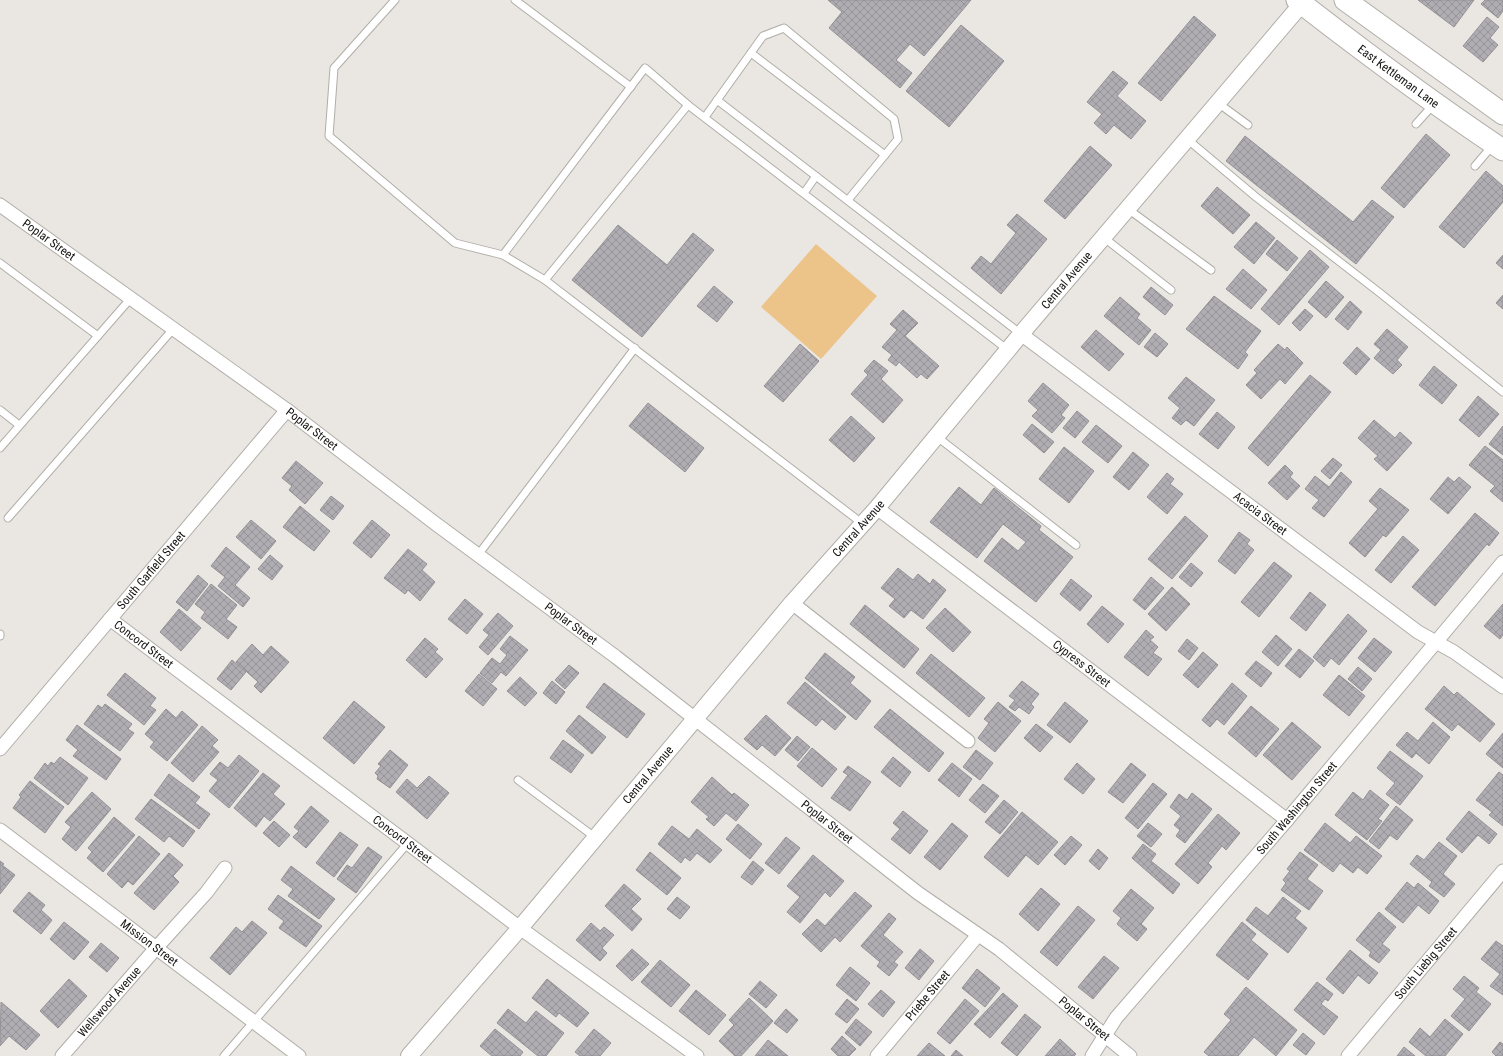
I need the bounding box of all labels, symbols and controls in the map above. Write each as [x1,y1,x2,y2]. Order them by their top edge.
street label: East Kettleman Lane [1355,42,1442,111]
street label: Poplar Street [20,216,78,264]
street label: Central Avenue [1038,248,1095,312]
street label: Poplar Street [283,405,341,454]
street label: Acacia Street [1231,489,1290,538]
street label: Central Avenue [830,497,888,560]
street label: South Garfield Street [114,528,188,612]
street label: Poplar Street [542,600,600,648]
street label: Concord Street [111,617,176,671]
street label: Cypress Street [1050,637,1113,690]
street label: Central Avenue [620,743,677,807]
street label: South Washington Street [1254,759,1340,857]
street label: Poplar Street [798,797,856,847]
street label: Concord Street [370,812,435,866]
street label: Mission Street [118,917,181,969]
street label: South Liebig Street [1391,924,1460,1002]
street label: Wellswood Avenue [75,963,144,1040]
street label: Priebe Street [903,967,953,1023]
street label: Poplar Street [1056,994,1113,1044]

